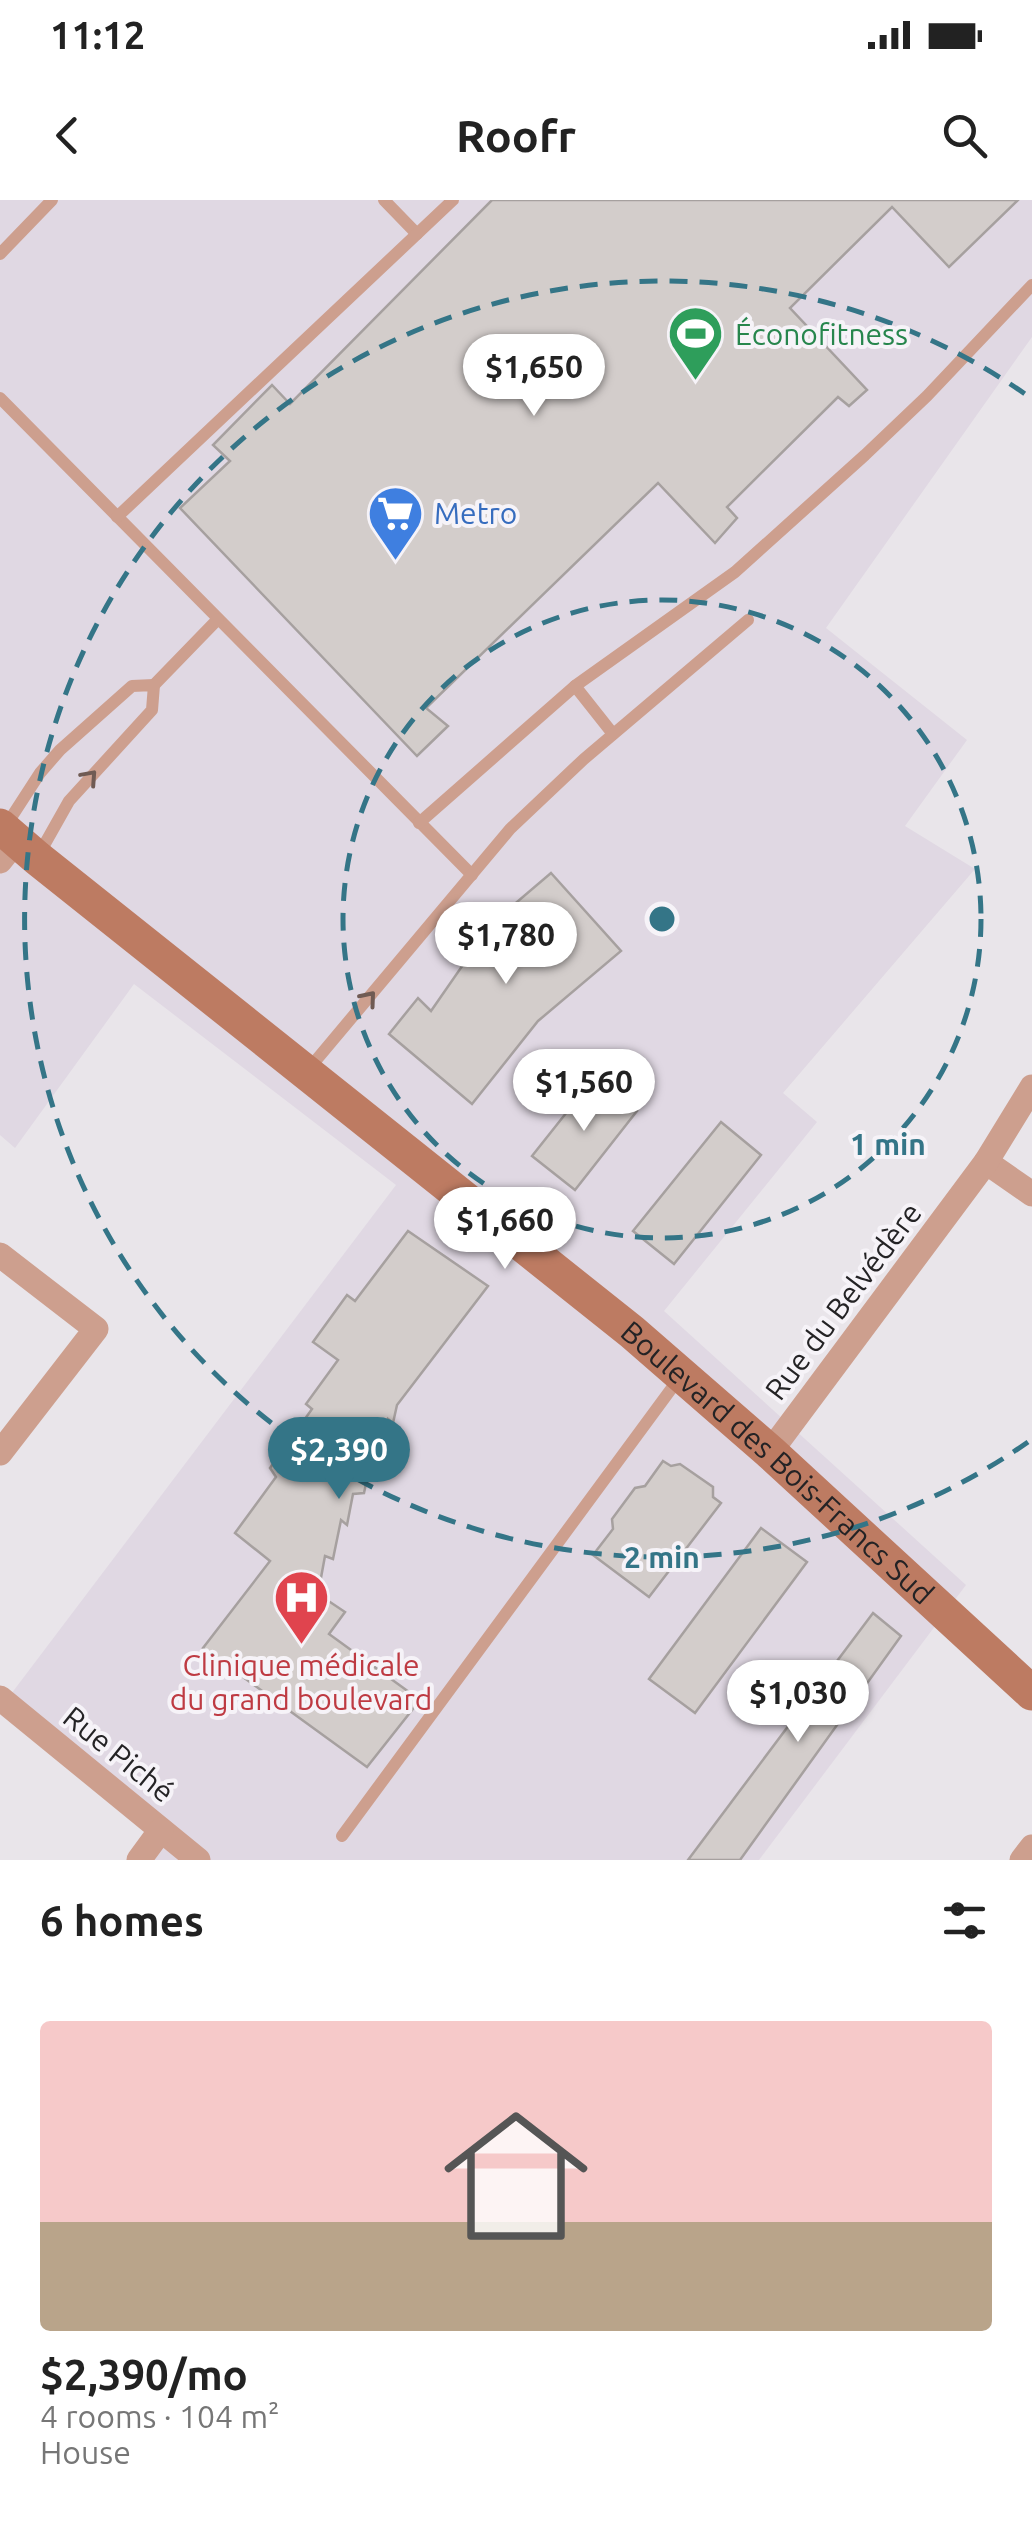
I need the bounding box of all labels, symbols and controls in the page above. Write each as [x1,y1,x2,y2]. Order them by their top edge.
text: 11:12 [50,14,145,56]
icon: back [40,108,95,163]
icon: search [937,108,992,163]
text: Roofr [456,110,576,161]
sports icon: Éconofitness [666,304,726,383]
place label: Éconofitness [735,316,908,351]
pin: $1,650 [453,334,615,419]
text: $1,650 [485,348,583,384]
supermarket icon: Metro [365,483,425,562]
place label: Metro [434,496,517,530]
one-way arrow [78,770,96,789]
centre of rings [644,901,680,937]
pin: $1,780 [425,902,587,987]
text: $1,780 [457,916,555,952]
one-way arrow [357,991,375,1009]
pin: $1,560 [503,1049,665,1134]
text: $1,560 [535,1063,633,1099]
text: 1 min [850,1127,926,1161]
pin: $1,660 [424,1187,586,1272]
street label: Rue du Belvédère [758,1196,928,1406]
text: $1,660 [456,1201,554,1237]
street label: Boulevard des Bois-Francs Sud [615,1314,941,1611]
pin: $2,390 [258,1417,420,1502]
text: $2,390 [290,1431,388,1467]
text: 2 min [624,1540,700,1574]
hospital icon: Clinique médicale du grand boulevard [271,1567,331,1646]
place label: Clinique médicale du grand boulevard [170,1648,432,1716]
pin: $1,030 [717,1660,879,1745]
text: $1,030 [749,1674,847,1710]
street label: Rue Piché [57,1699,181,1809]
icon: filters [937,1893,992,1948]
text: 6 homes [40,1897,204,1944]
icon: home [426,2086,606,2266]
text: $2,390/mo [40,2351,248,2398]
text: 4 rooms · 104 m² [40,2398,280,2434]
text: House [40,2434,131,2470]

